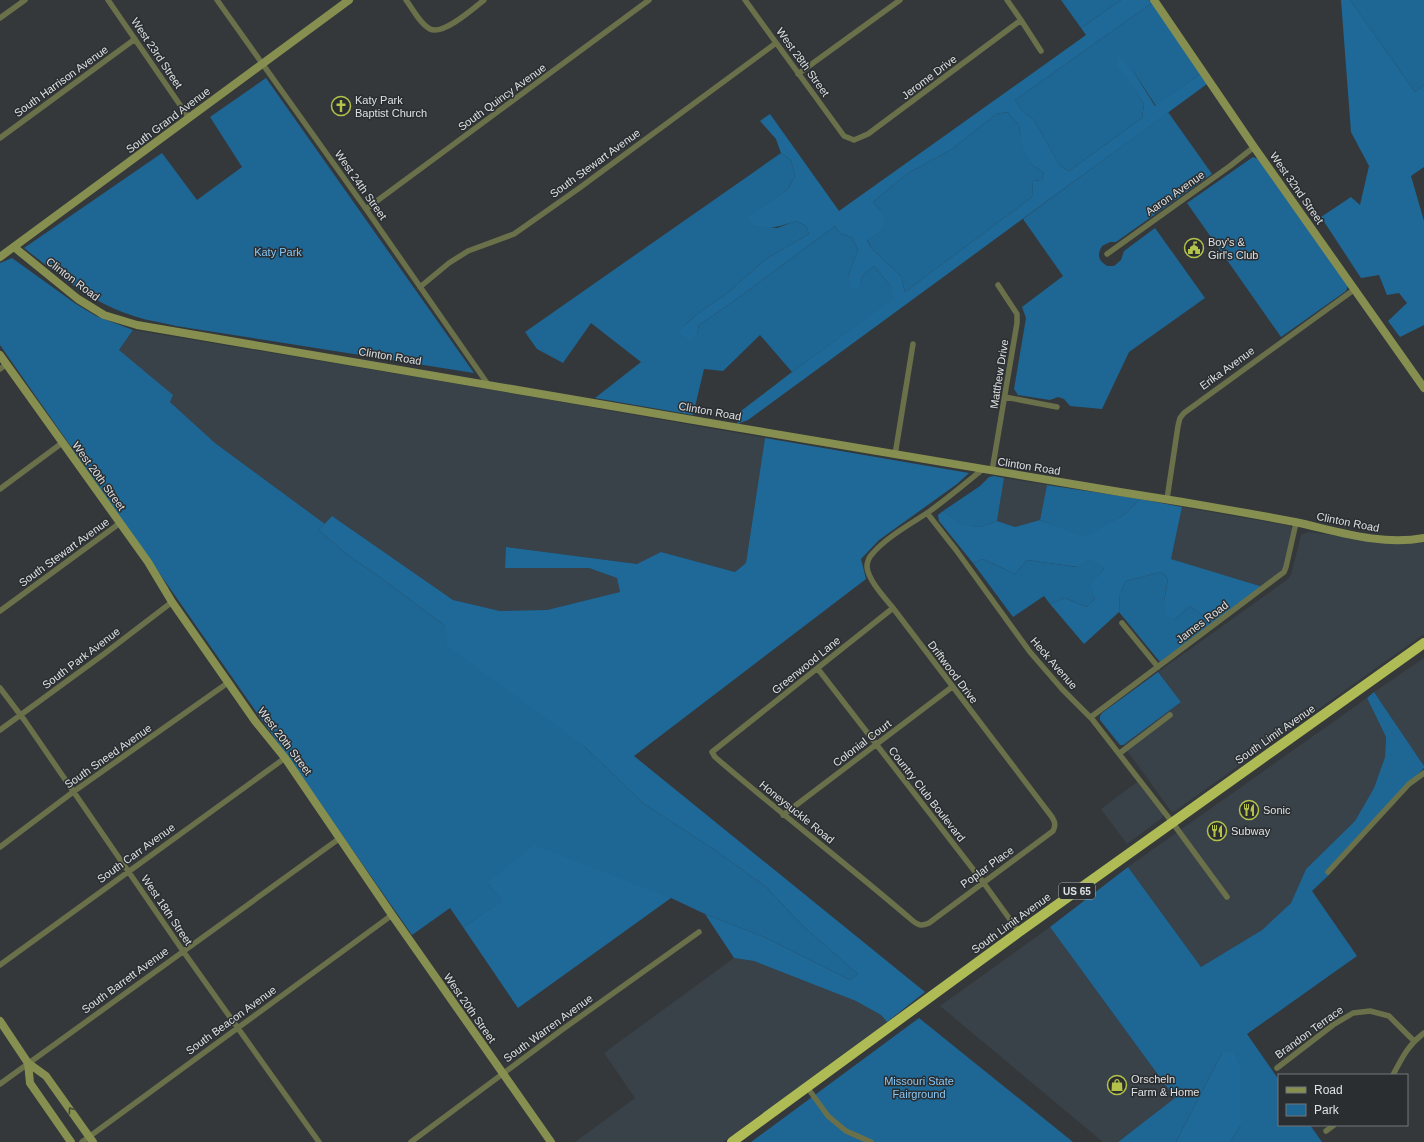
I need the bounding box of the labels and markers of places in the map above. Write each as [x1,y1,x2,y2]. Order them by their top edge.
place label: Katy Park Baptist Church [355,94,427,119]
church icon: Katy Park Baptist Church [330,95,352,117]
place label: Boy's & Girl's Club [1208,236,1258,261]
public building icon: Boy's & Girl's Club [1183,237,1205,259]
restaurant icon: Sonic [1238,799,1260,821]
place label: Sonic [1263,804,1291,816]
restaurant icon: Subway [1206,820,1228,842]
place label: Subway [1231,825,1271,837]
place label: Orscheln Farm & Home [1131,1073,1199,1098]
shop icon: Orscheln Farm & Home [1106,1074,1128,1096]

